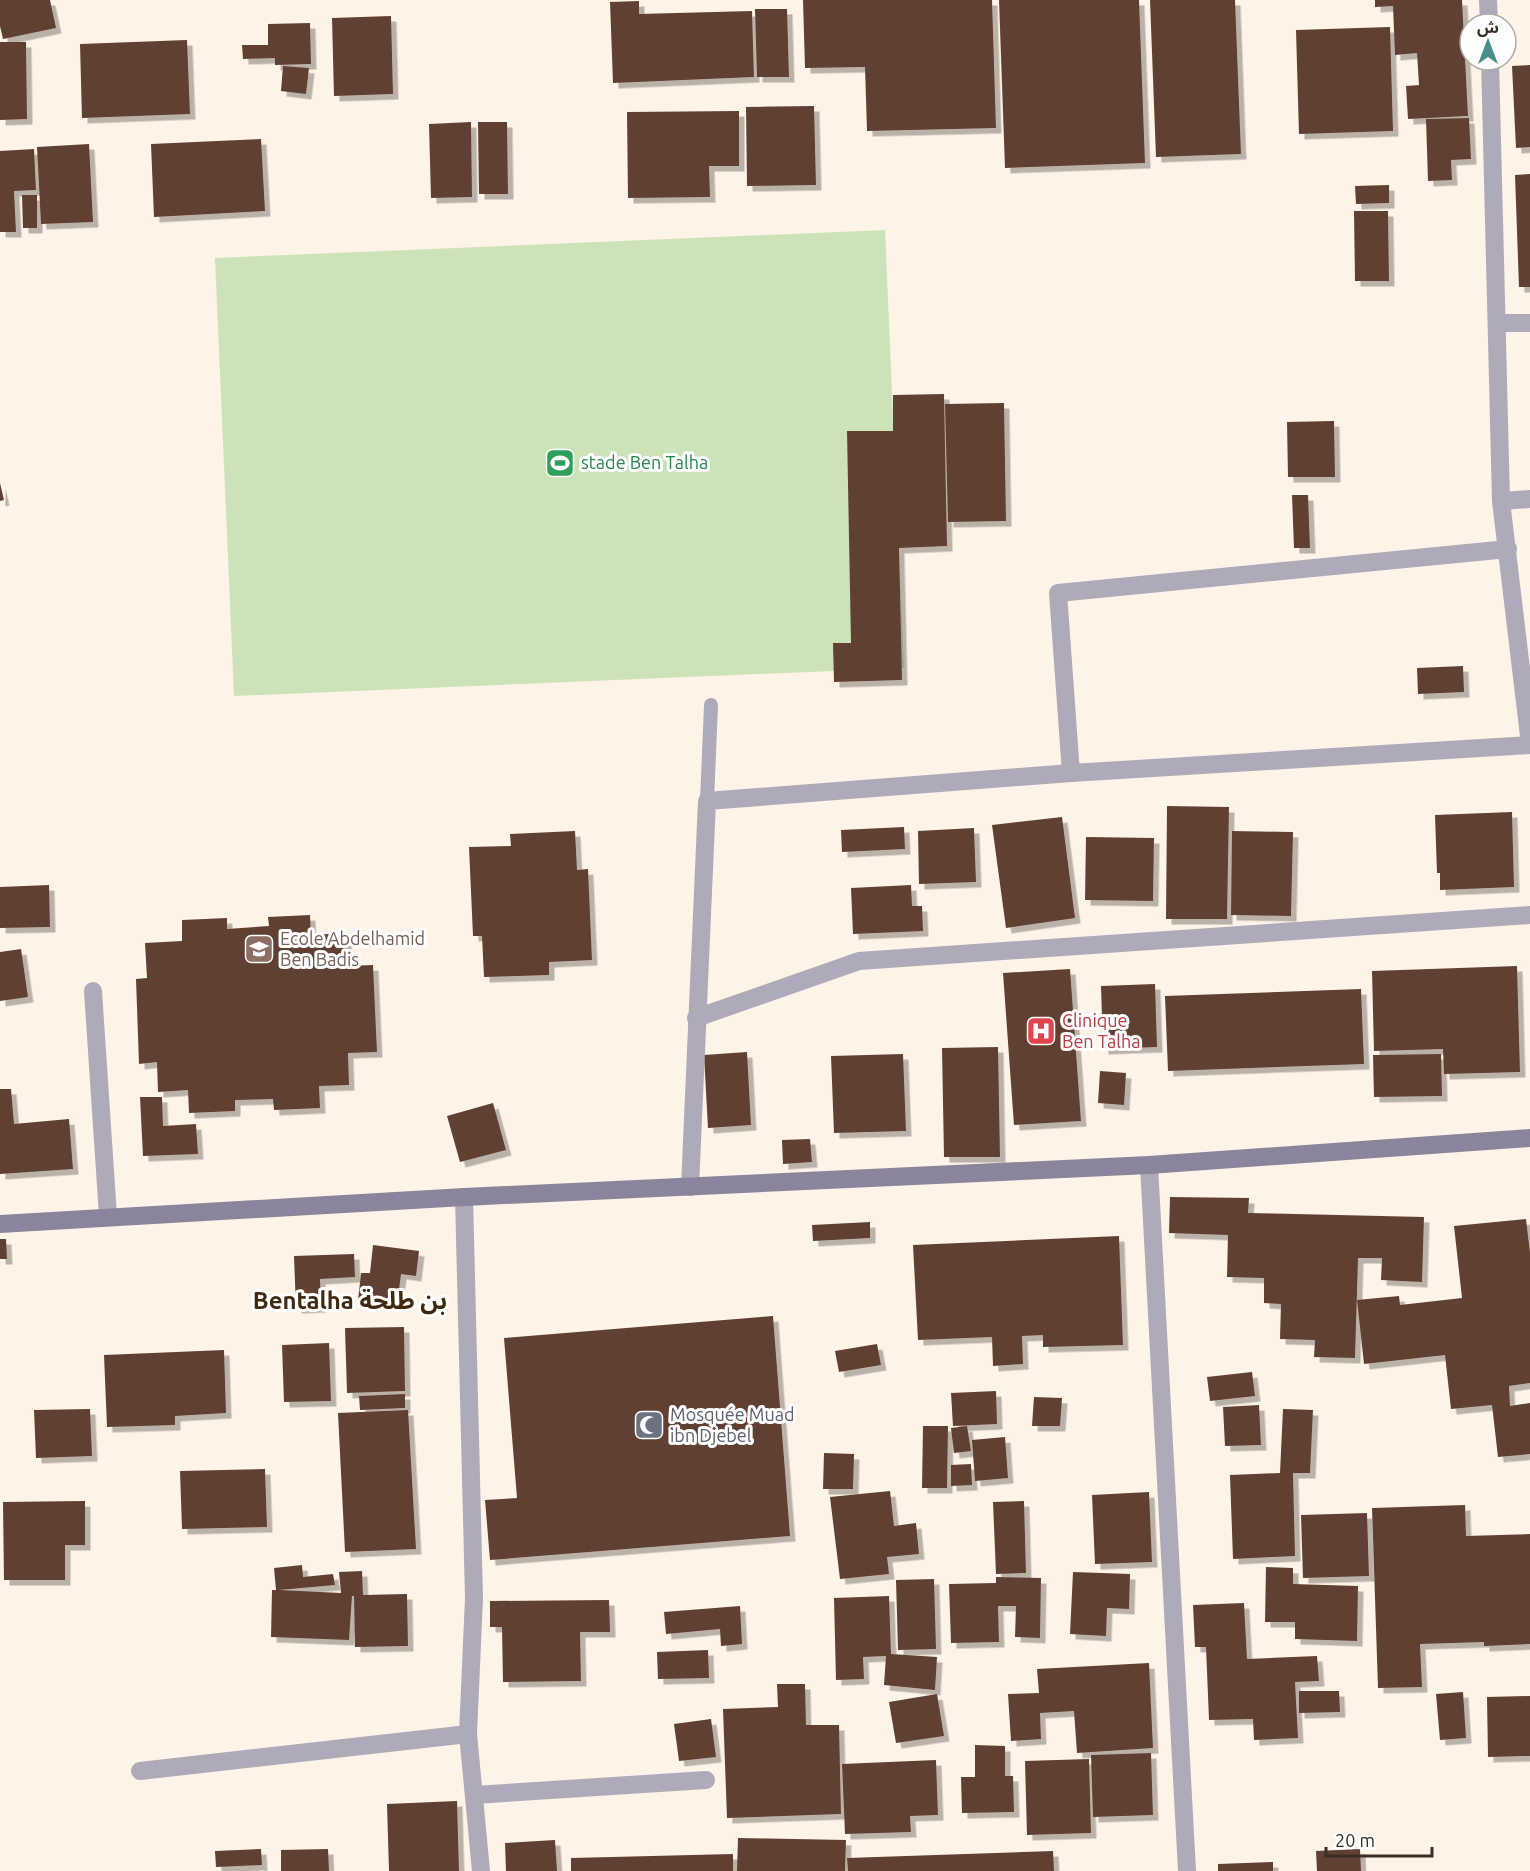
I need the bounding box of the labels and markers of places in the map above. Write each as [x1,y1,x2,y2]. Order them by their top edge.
sports icon: stade Ben Talha [544,447,576,479]
place label: stade Ben Talha [581,452,708,472]
place label: Ecole Abdelhamid Ben Badis [280,928,425,969]
school or university icon: Ecole Abdelhamid Ben Badis [243,933,275,965]
place label: Clinique Ben Talha [1062,1010,1141,1051]
hospital icon: Clinique Ben Talha [1025,1015,1057,1047]
place label: Mosquée Muad ibn Djebel [670,1404,795,1445]
mosque icon: Mosquée Muad ibn Djebel [633,1409,665,1441]

